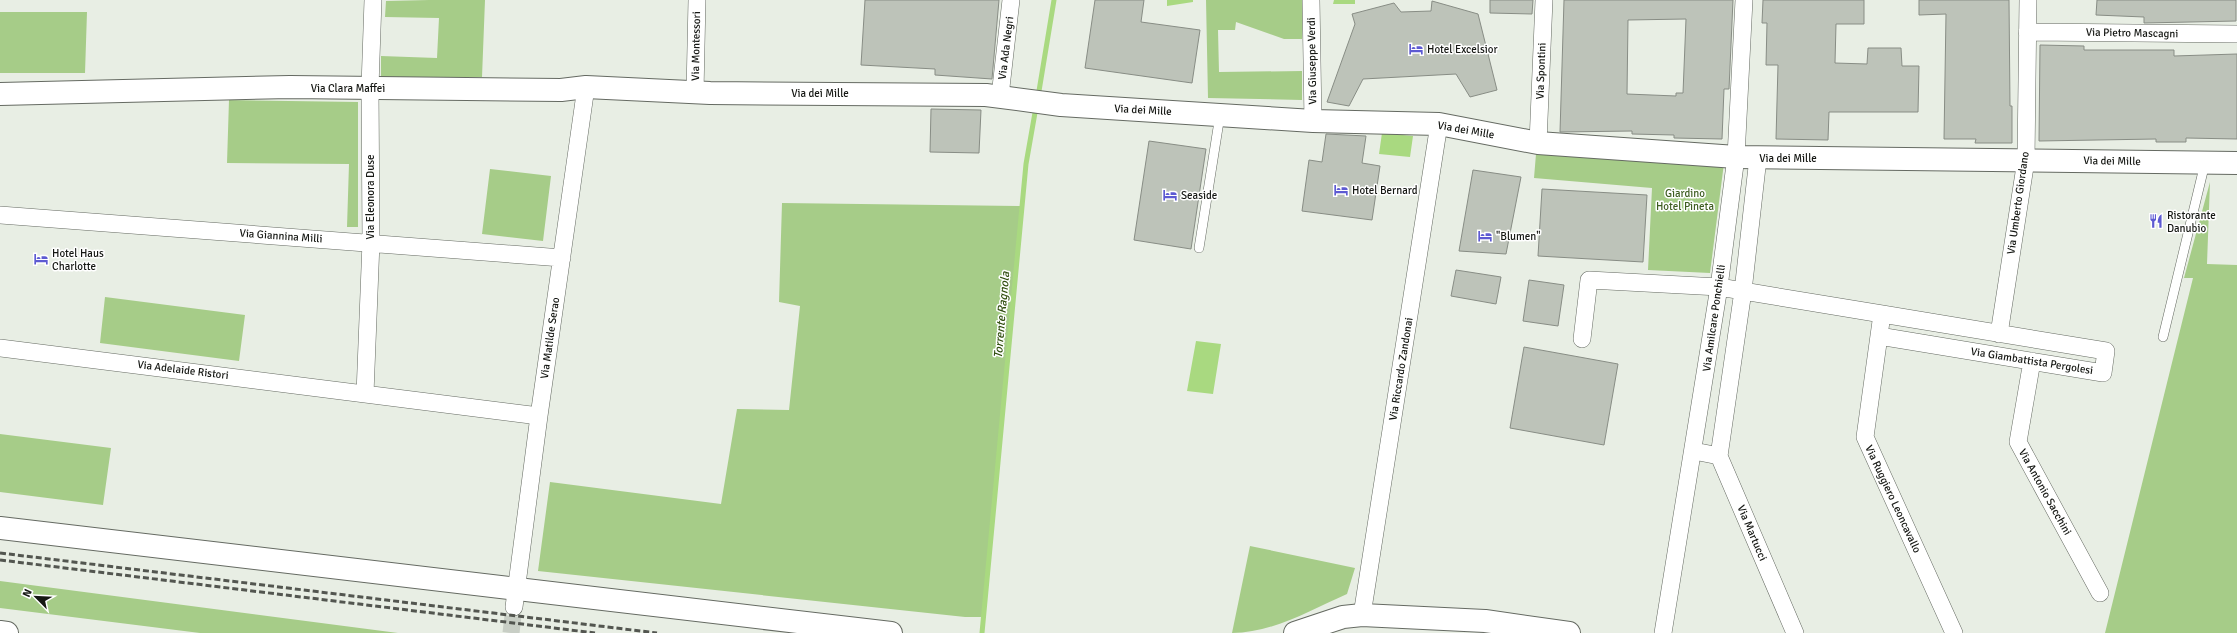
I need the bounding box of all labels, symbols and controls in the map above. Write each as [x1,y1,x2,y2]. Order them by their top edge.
street label: Via Montessori [689,11,703,81]
street label: Via Ada Negri [996,16,1016,80]
street label: Via Giuseppe Verdi [1305,17,1319,105]
street label: Via Pietro Mascagni [2086,26,2178,40]
hotel icon: Hotel Excelsior [1408,41,1424,57]
street label: Via Spontini [1534,42,1548,100]
place label: Hotel Excelsior [1427,43,1497,56]
street label: Via Clara Maffei [311,82,385,95]
street label: Via dei Mille [791,87,849,100]
street label: Via dei Mille [1114,102,1172,118]
street label: Via dei Mille [1436,119,1496,141]
street label: Via Umberto Giordano [2004,150,2032,255]
street label: Via dei Mille [1759,152,1817,165]
street label: Via Eleonora Duse [364,154,377,240]
street label: Via dei Mille [2083,154,2141,168]
hotel icon: Hotel Bernard [1333,182,1349,198]
place label: Hotel Bernard [1352,184,1418,197]
hotel icon: Seaside [1162,187,1178,203]
park label: Giardino Hotel Pineta [1656,187,1714,213]
place label: Seaside [1181,189,1217,202]
place label: Ristorante Danubio [2167,209,2216,235]
restaurant icon: Ristorante Danubio [2148,213,2164,229]
street label: Via Giannina Milli [239,227,323,245]
hotel icon: "Blumen" [1477,228,1493,244]
place label: "Blumen" [1496,230,1541,243]
place label: Hotel Haus Charlotte [52,247,104,273]
hotel icon: Hotel Haus Charlotte [33,251,49,267]
street label: Via Amilcare Ponchielli [1700,264,1728,372]
water label: Torrente Ragnola [991,270,1013,359]
street label: Via Matilde Serao [538,296,562,380]
street label: Via Riccardo Zandonai [1386,316,1416,422]
street label: Via Giambattista Pergolesi [1970,345,2094,377]
street label: Via Adelaide Ristori [137,358,229,382]
street label: Via Ruggiero Leoncavallo [1862,443,1924,555]
street label: Via Antonio Sacchini [2016,447,2074,537]
street label: Via Martucci [1734,503,1770,563]
north arrow [16,577,56,617]
text: N [20,587,35,599]

